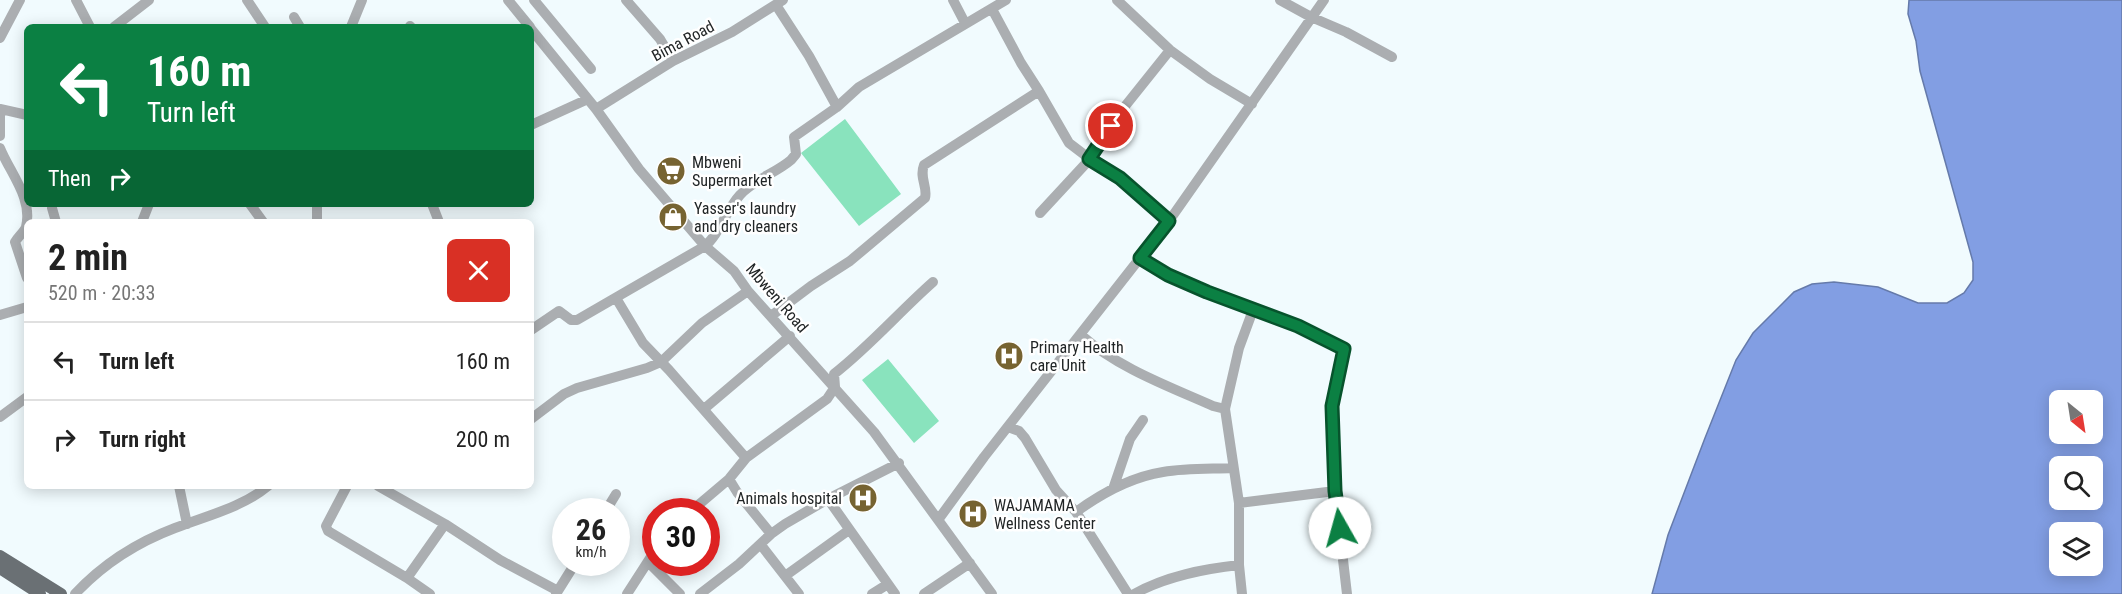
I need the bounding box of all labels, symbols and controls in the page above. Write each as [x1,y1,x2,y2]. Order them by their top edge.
street label: Bima Road [649,17,717,65]
text: 160 m [147,47,252,96]
icon: left [48,48,126,126]
text: Turn left [147,97,236,129]
pin [1085,100,1136,151]
icon: arrive [1094,109,1127,142]
place label: Mbweni Supermarket [692,153,772,190]
supermarket icon: Mbweni Supermarket [655,155,687,187]
icon: right [103,162,136,195]
text: Then [48,166,91,191]
place label: Yasser's laundry and dry cleaners [694,199,798,236]
shop icon: Yasser's laundry and dry cleaners [657,201,689,233]
text: 2 min [48,237,128,279]
button: close [447,239,510,302]
street label: Mbweni Road [742,260,812,336]
text: 520 m · 20:33 [48,281,155,305]
place label: Primary Health care Unit [1030,338,1124,375]
hospital icon: Primary Health care Unit [993,340,1025,372]
icon: left [48,345,81,378]
text: Turn left [99,349,174,374]
text: 160 m [456,349,510,374]
north arrow [2049,390,2103,444]
map controls [2049,390,2103,576]
icon: right [48,423,81,456]
text: Turn right [99,427,186,452]
text: 200 m [456,427,510,452]
button: search [2049,456,2103,510]
hospital icon: Animals hospital [847,482,879,514]
place label: Animals hospital [736,489,842,508]
place label: WAJAMAMA Wellness Center [994,496,1096,533]
position arrow [1308,496,1372,560]
speed limit sign: 30 [642,498,720,576]
hospital icon: WAJAMAMA Wellness Center [957,498,989,530]
text: 26 [576,512,606,547]
button: layers [2049,522,2103,576]
text: km/h [576,543,606,561]

